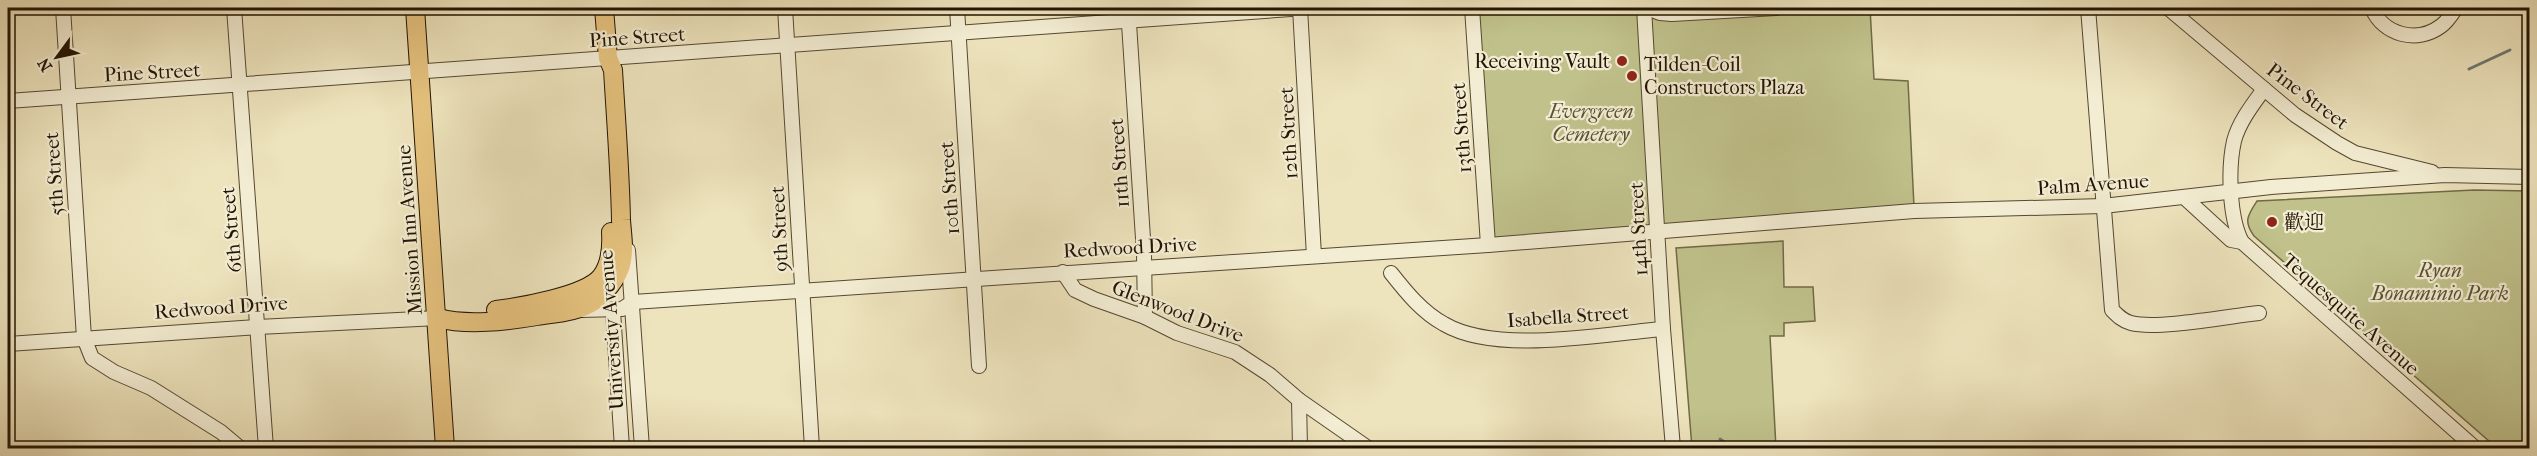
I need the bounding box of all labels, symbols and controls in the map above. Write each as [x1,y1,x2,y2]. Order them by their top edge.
street label: Pine Street [588,23,686,52]
north arrow [27,27,87,87]
place label: Receiving Vault [1474,50,1610,73]
place label: Tilden-Coil Constructors Plaza [1644,53,1805,99]
text: N [33,54,56,75]
marker: Receiving Vault [1615,54,1629,68]
street label: Pine Street [103,58,201,87]
street label: Pine Street [2262,58,2353,135]
marker: Tilden-Coil Constructors Plaza [1625,69,1639,83]
street label: 13th Street [1447,82,1476,174]
street label: 12th Street [1275,86,1302,180]
park label: Evergreen Cemetery [1548,100,1633,146]
street label: 11th Street [1105,117,1134,209]
street label: 5th Street [40,131,69,217]
street label: 10th Street [935,141,964,235]
street label: Mission Inn Avenue [392,144,427,316]
street label: Palm Avenue [2036,169,2150,200]
street label: 14th Street [1625,181,1652,277]
street label: 9th Street [766,185,793,272]
street label: 6th Street [216,186,247,274]
place label: 歡迎 [2284,211,2324,234]
marker: 歡迎 [2265,215,2279,229]
street label: Redwood Drive [1063,233,1197,262]
street label: University Avenue [594,249,629,411]
street label: Tequesquite Avenue [2277,249,2424,380]
park label: Ryan Bonaminio Park [2370,259,2509,305]
street label: Glenwood Drive [1109,276,1247,347]
street label: Redwood Drive [154,291,289,324]
street label: Isabella Street [1506,301,1630,332]

